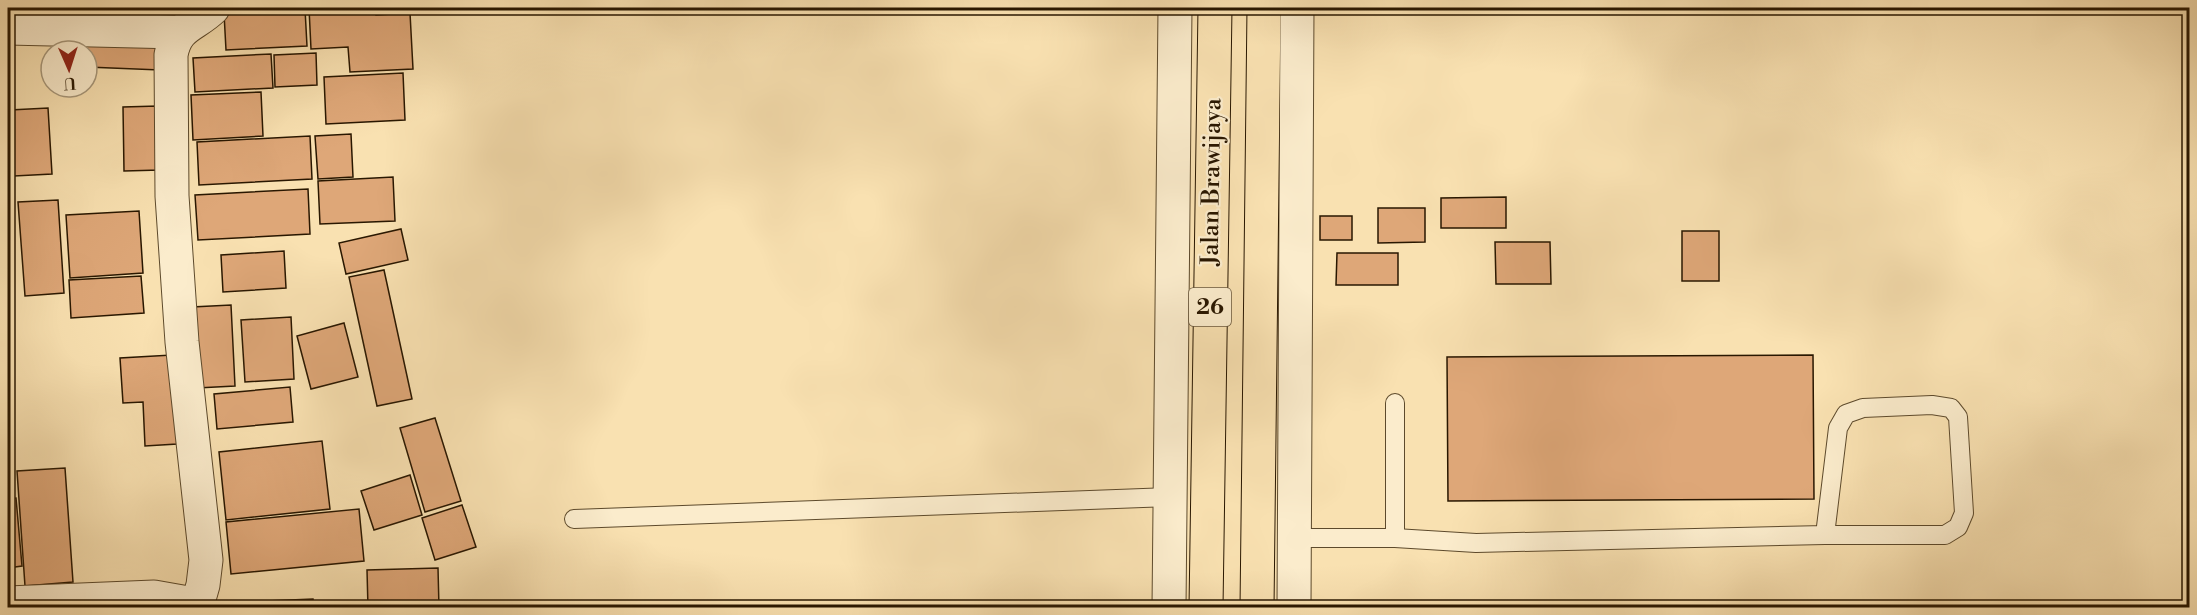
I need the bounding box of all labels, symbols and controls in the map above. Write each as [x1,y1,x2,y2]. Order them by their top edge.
north arrow [39,39,99,99]
text: U [62,73,76,93]
street label: Jalan Brawijaya [1196,97,1228,267]
road number: 26 [1189,288,1231,326]

